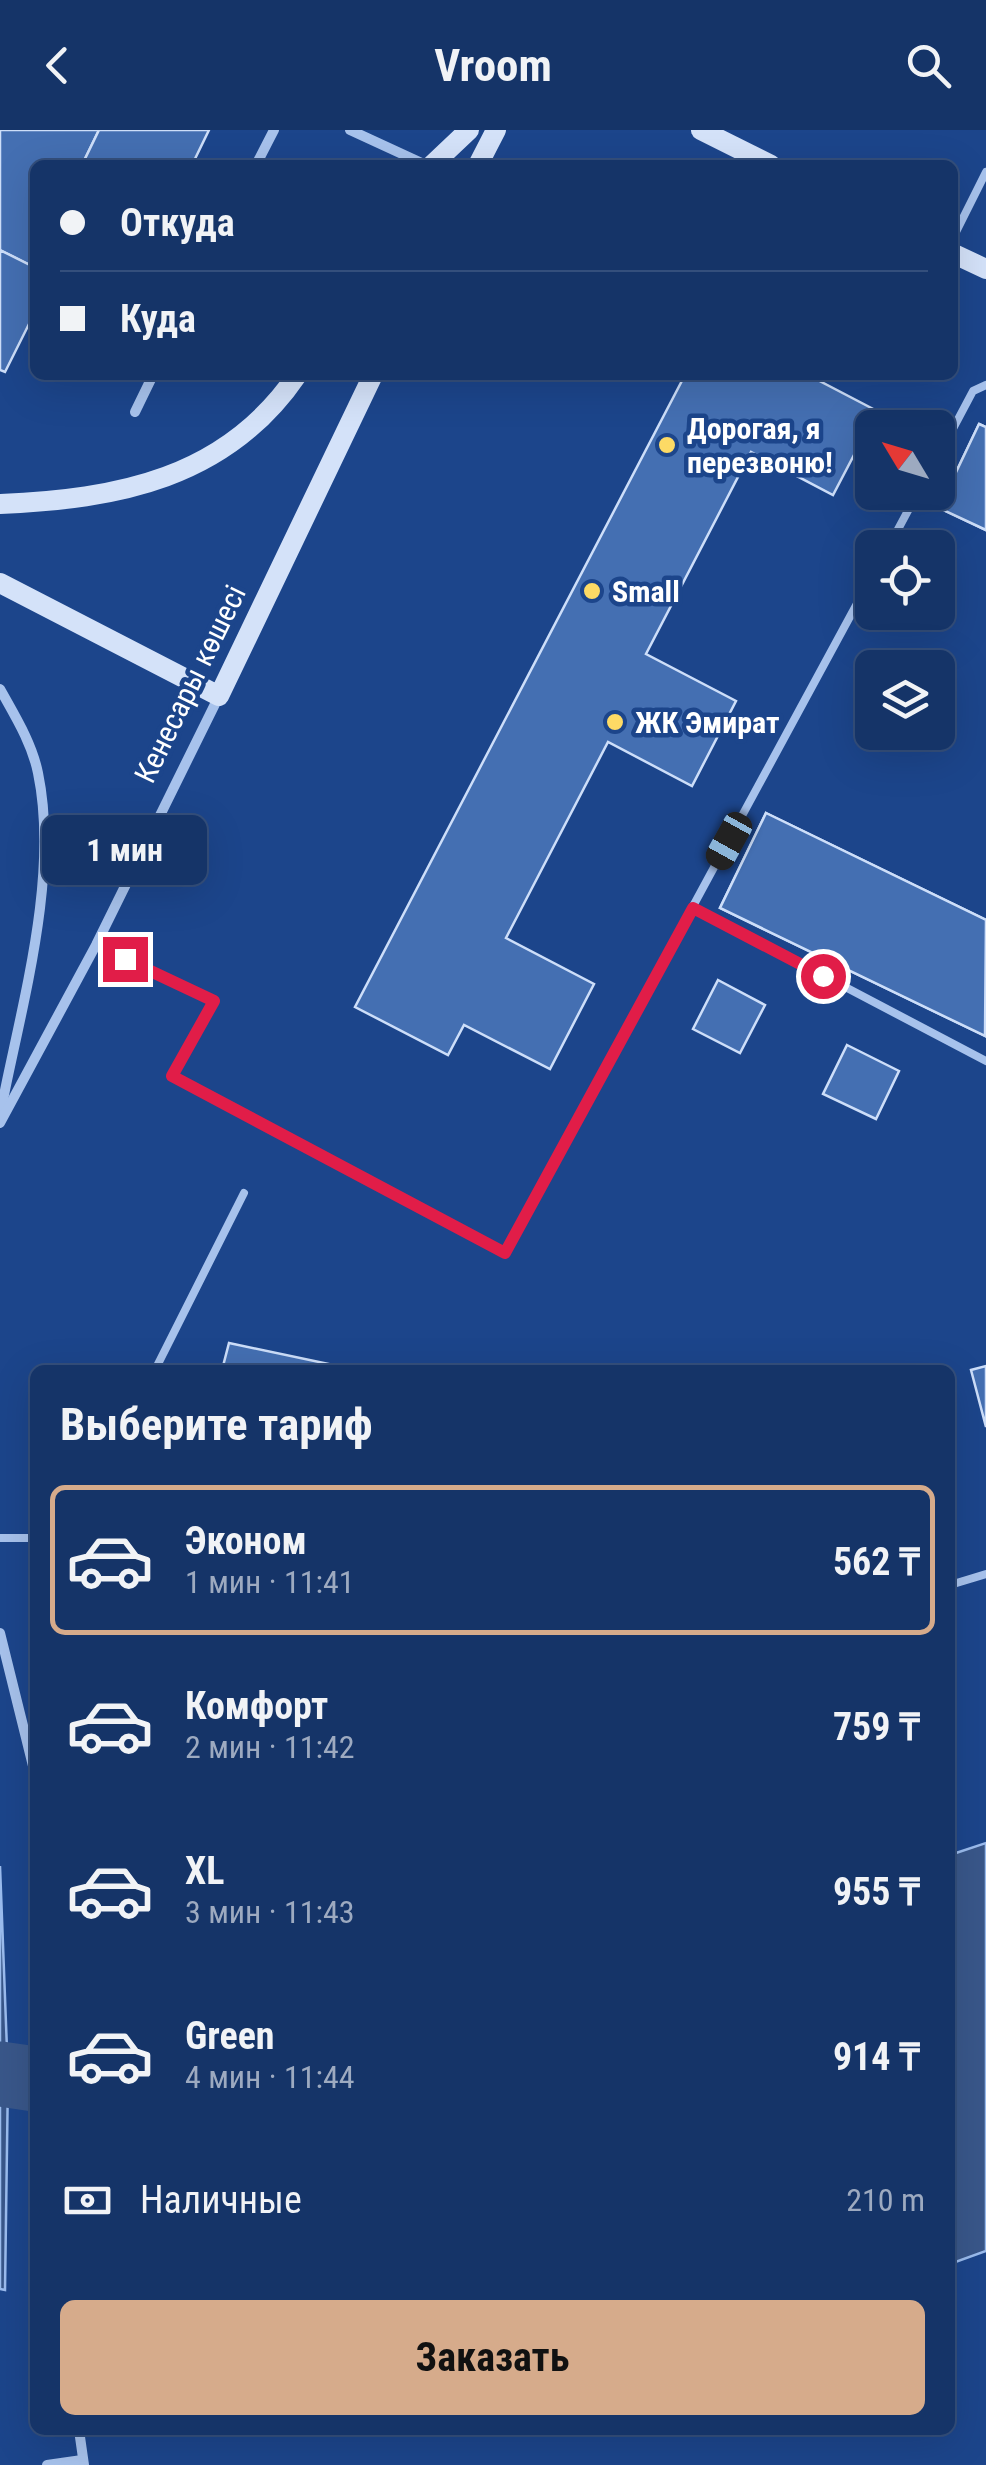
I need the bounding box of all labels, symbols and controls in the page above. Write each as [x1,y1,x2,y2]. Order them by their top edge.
icon: back [30,38,85,93]
icon: search [901,38,956,93]
text: Vroom [434,39,552,92]
text: Откуда [120,201,235,245]
text: Куда [120,297,196,341]
north arrow [855,410,955,510]
map controls [855,410,955,750]
place label: Дорогая, я перезвоню! [687,411,833,480]
marker: Дорогая, я перезвоню! [656,434,678,456]
button: locate [855,530,955,630]
place label: Small [612,574,680,609]
street label: Кенесары көшесі [127,580,253,788]
marker: Small [581,580,603,602]
button: layers [855,650,955,750]
place label: ЖК Эмират [635,705,780,740]
marker: ЖК Эмират [604,711,626,733]
car [701,807,757,875]
callout: 1 мин [42,814,208,884]
text: 1 мин [86,831,163,869]
route end [103,937,148,982]
route start [801,954,846,999]
text: Выберите тариф [60,1398,373,1451]
icon: car [65,1515,155,1605]
text: Эконом [185,1519,307,1563]
text: 562 ₸ [833,1540,920,1584]
text: 1 мин · 11:41 [185,1563,355,1601]
icon: car [65,1680,155,1770]
text: Комфорт [185,1684,328,1728]
text: 759 ₸ [833,1705,920,1749]
text: 2 мин · 11:42 [185,1728,355,1766]
icon: car [65,1845,155,1935]
text: XL [185,1849,224,1893]
text: 955 ₸ [833,1870,920,1914]
text: 3 мин · 11:43 [185,1893,355,1931]
icon: car [65,2010,155,2100]
text: Green [185,2014,275,2058]
text: 914 ₸ [833,2035,920,2079]
text: 4 мин · 11:44 [185,2058,355,2096]
icon: cash [60,2173,115,2228]
text: Наличные [140,2178,302,2222]
text: 210 m [846,2181,925,2219]
button: Заказать [60,2300,925,2415]

